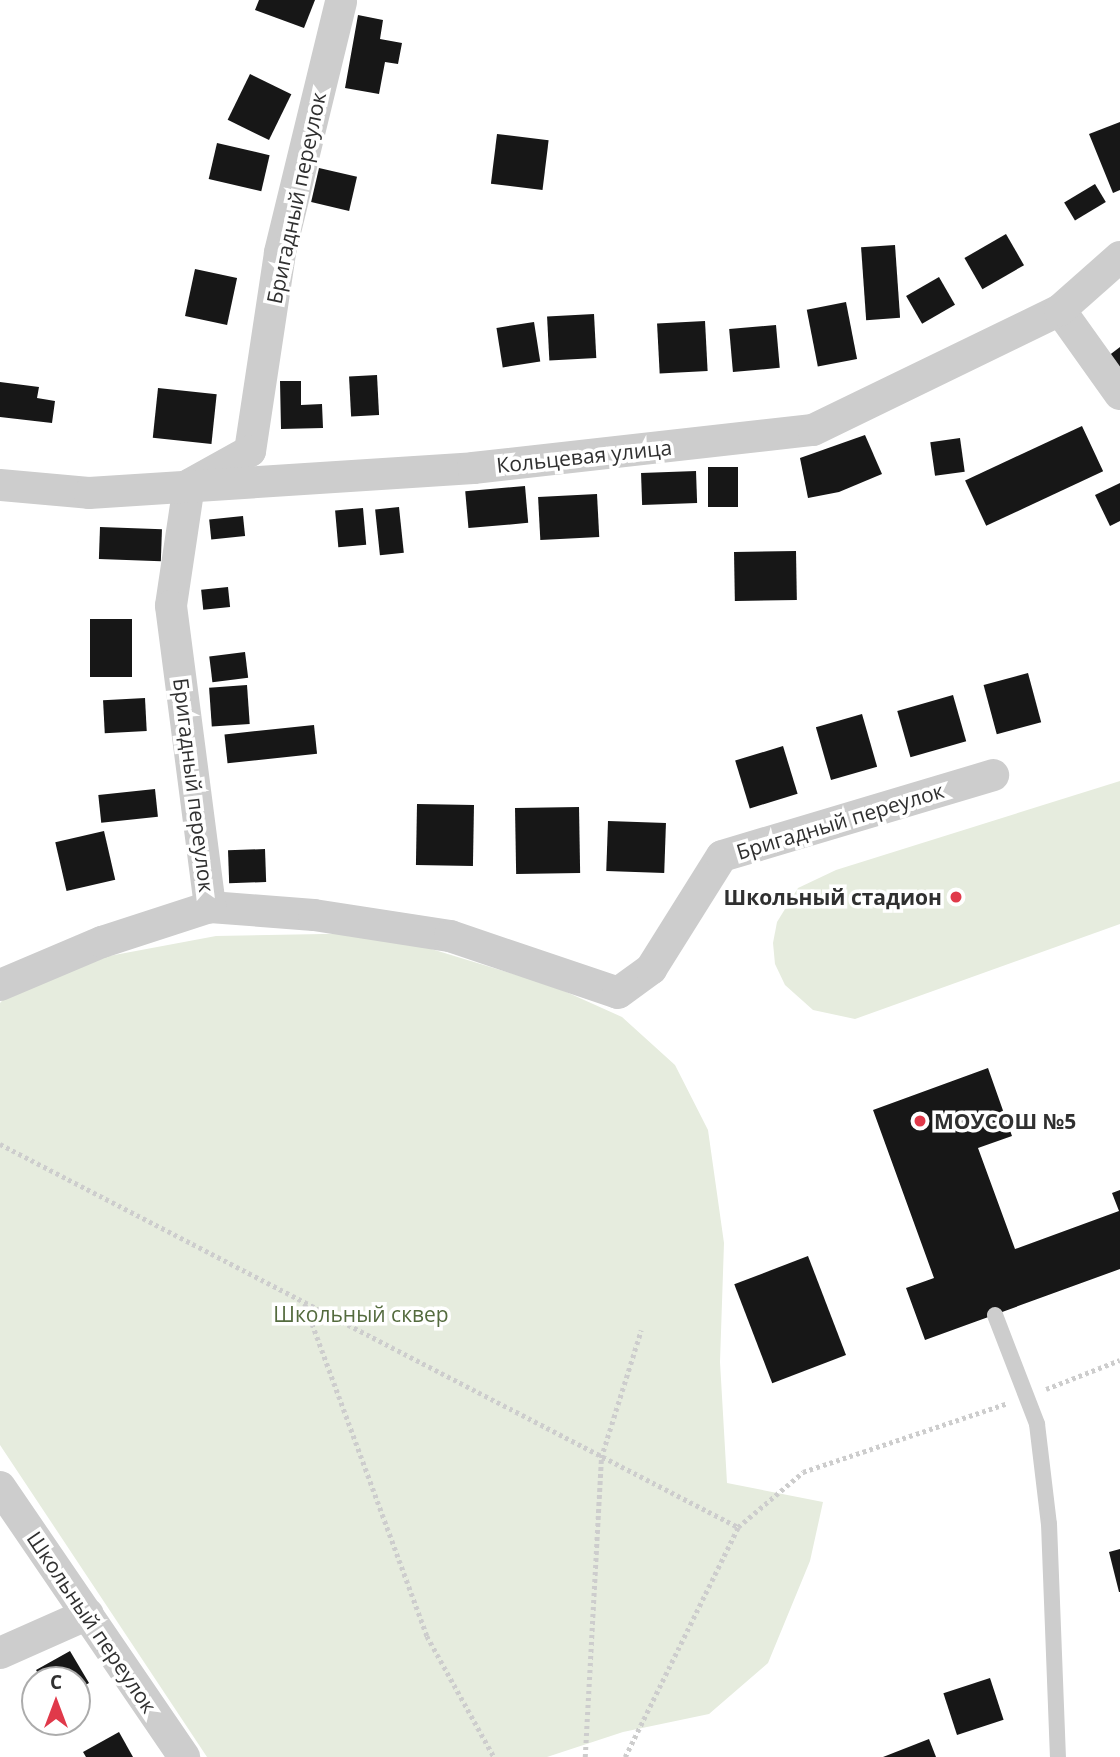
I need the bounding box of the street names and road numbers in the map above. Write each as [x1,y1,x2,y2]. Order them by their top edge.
street label: Бригадный переулок [261,90,331,306]
street label: Кольцевая улица [495,434,673,478]
street label: Бригадный переулок [168,676,220,894]
street label: Бригадный переулок [733,777,947,865]
street label: Школьный переулок [22,1527,162,1717]

